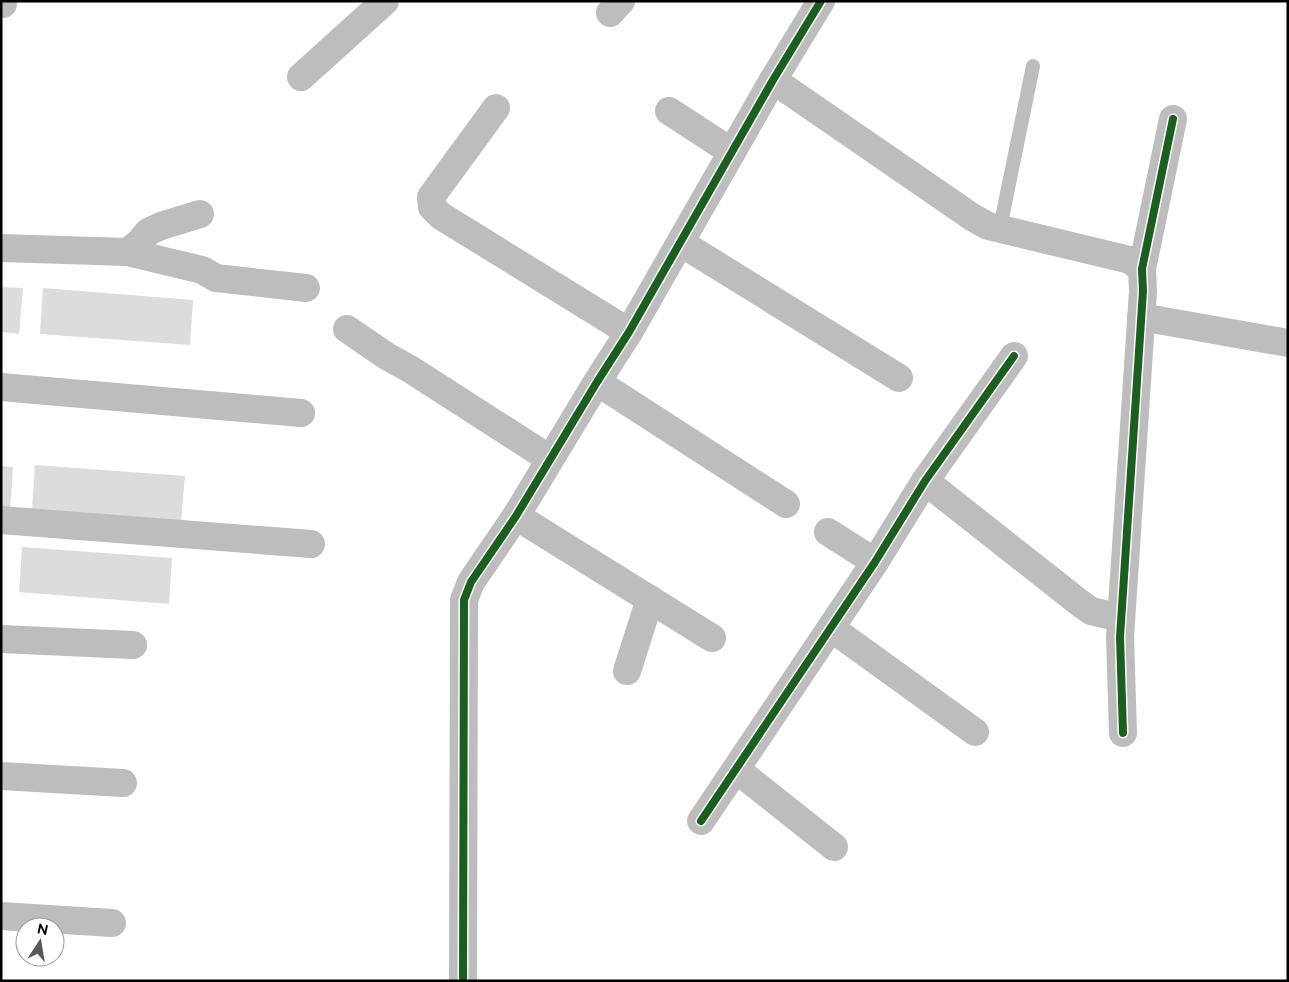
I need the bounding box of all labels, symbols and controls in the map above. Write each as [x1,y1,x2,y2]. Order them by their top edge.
north arrow [15,917,65,967]
text: N [36,920,50,938]

